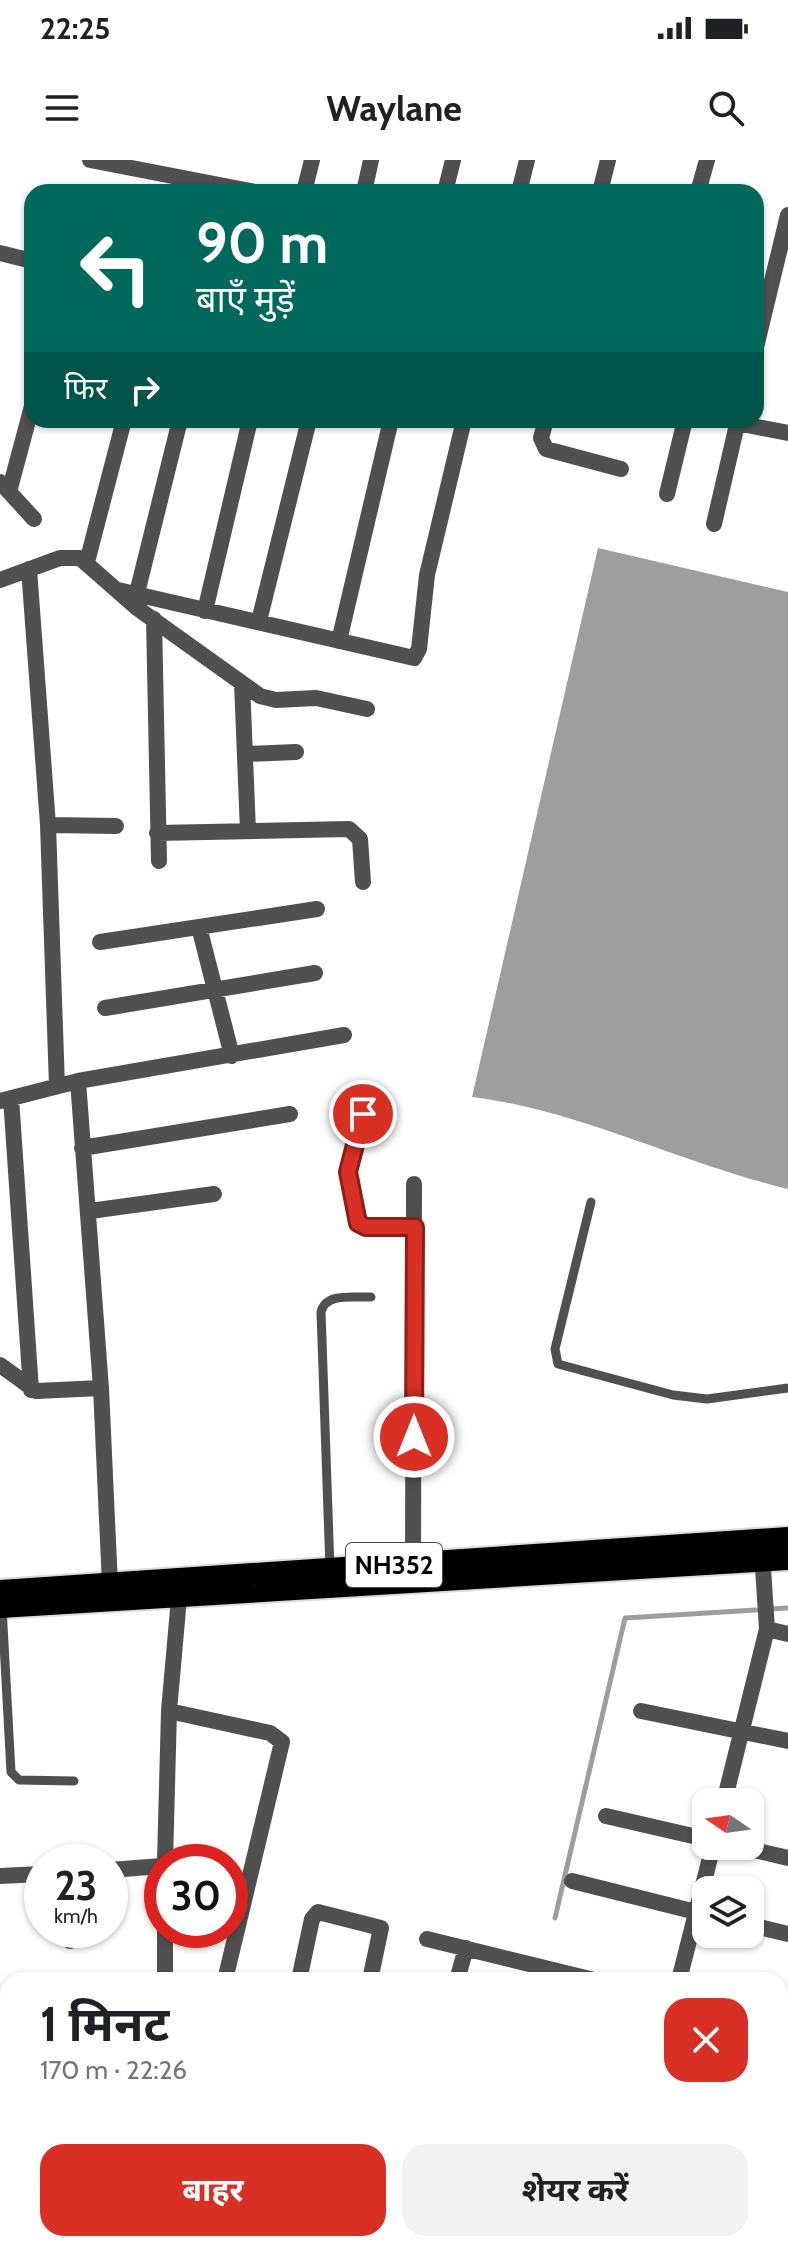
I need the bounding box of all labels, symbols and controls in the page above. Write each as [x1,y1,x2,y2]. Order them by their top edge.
text: 22:25 [40,10,110,47]
icon: menu [40,86,84,130]
text: Waylane [326,86,462,130]
icon: search [704,86,748,130]
text: 90 m [196,209,328,277]
icon: left [64,216,168,320]
text: बाएँ मुड़ें [196,277,295,321]
icon: right [123,368,167,412]
text: फिर [64,370,107,407]
pin [329,1080,397,1148]
icon: arrive [341,1092,385,1136]
position arrow [372,1395,456,1479]
road number: NH352 [346,1543,442,1587]
north arrow [692,1788,764,1860]
map controls [692,1788,764,1948]
speed limit sign: 30 [144,1844,248,1948]
text: 23 [55,1861,97,1910]
button: layers [692,1876,764,1948]
text: km/h [54,1904,98,1928]
text: 1 मिनट [40,1995,169,2053]
button: close [664,1998,748,2082]
text: 170 m · 22:26 [40,2054,187,2086]
button: बाहर [40,2144,386,2236]
button: शेयर करें [402,2144,748,2236]

